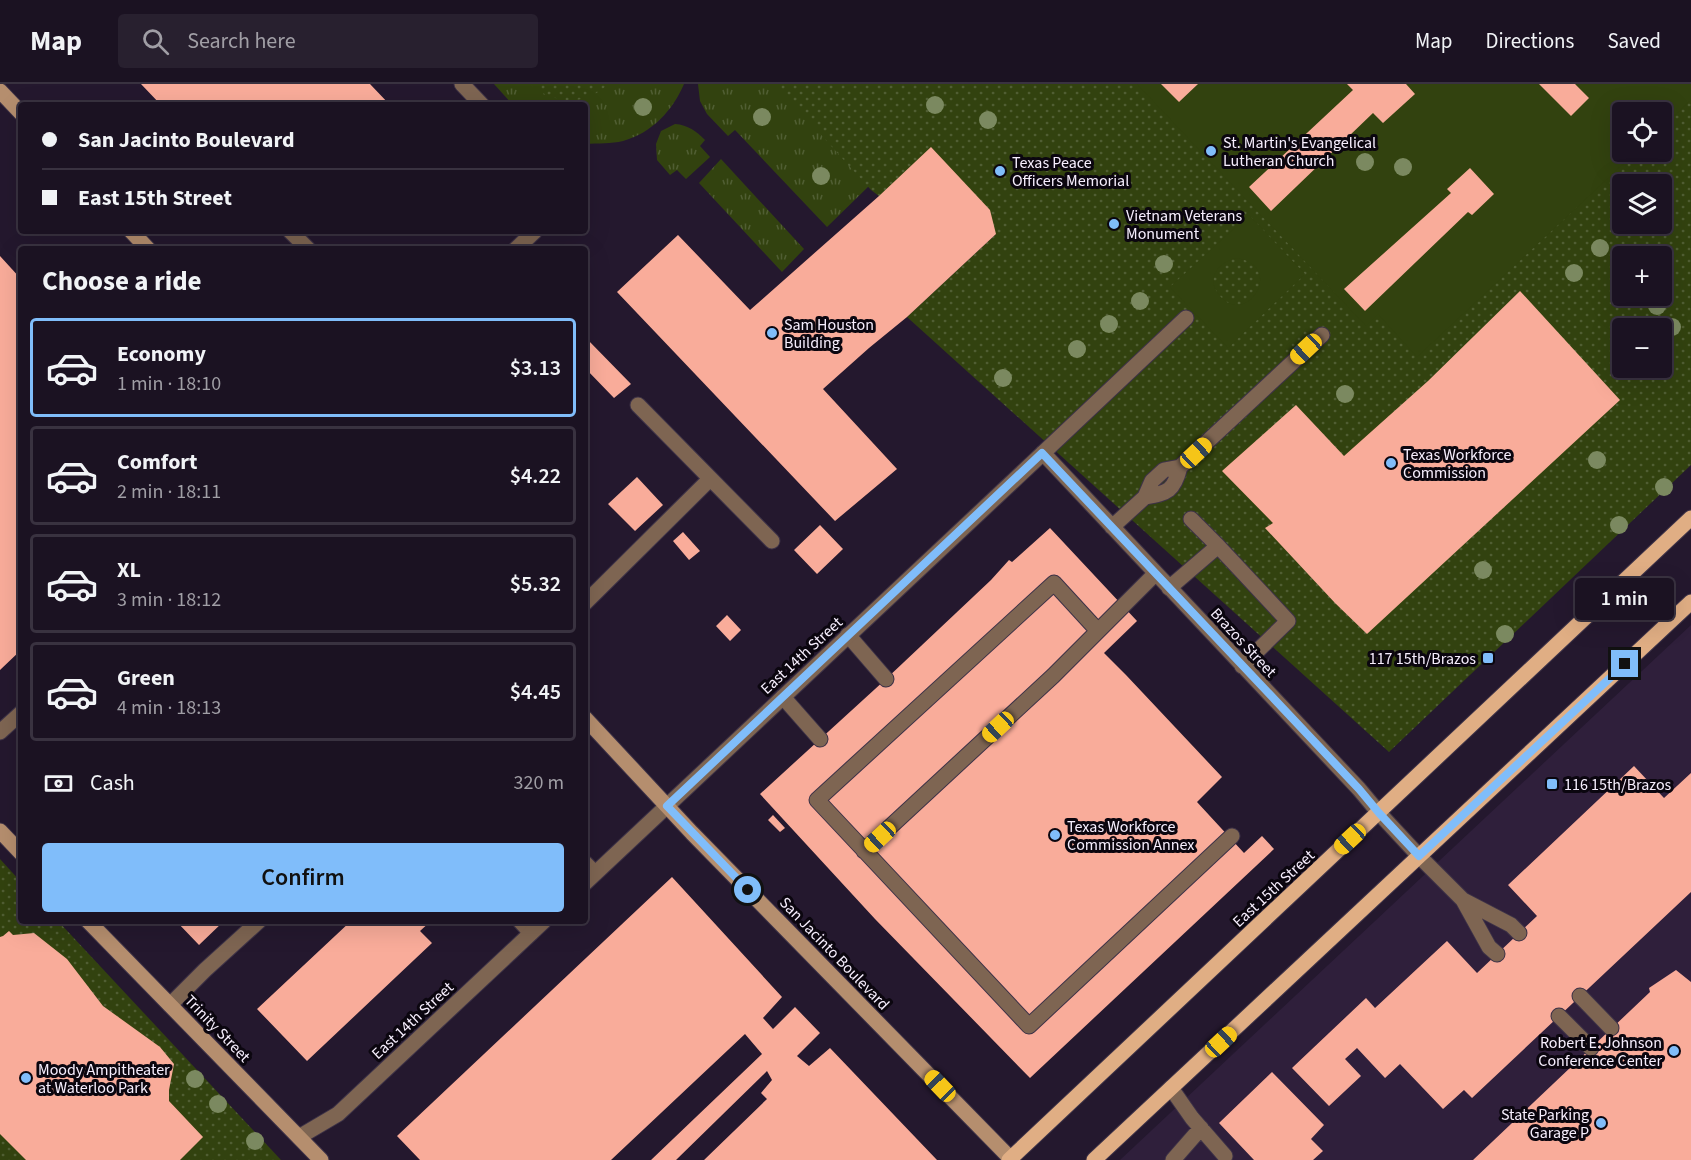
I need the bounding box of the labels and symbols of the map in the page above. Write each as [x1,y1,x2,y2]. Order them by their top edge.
place label: St. Martin's Evangelical Lutheran Church [1223,132,1376,172]
marker: St. Martin's Evangelical Lutheran Church [1204,144,1218,158]
place label: Texas Peace Officers Memorial [1012,152,1129,192]
marker: Texas Peace Officers Memorial [993,164,1007,178]
place label: Vietnam Veterans Monument [1126,205,1243,245]
marker: Vietnam Veterans Monument [1107,217,1121,231]
place label: Sam Houston Building [784,314,874,354]
marker: Sam Houston Building [765,326,779,340]
car [1287,330,1325,368]
car [1177,434,1215,472]
place label: Texas Workforce Commission [1403,444,1512,484]
marker: Texas Workforce Commission [1384,456,1398,470]
callout: 1 min [1576,577,1674,619]
street label: Brazos Street [1205,603,1282,683]
street label: East 14th Street [756,612,848,700]
place label: 117 15th/Brazos [1369,648,1476,670]
route end [1611,650,1638,677]
marker: 117 15th/Brazos [1481,651,1495,665]
car [979,708,1017,746]
place label: 116 15th/Brazos [1564,774,1672,796]
marker: 116 15th/Brazos [1545,777,1559,791]
place label: Texas Workforce Commission Annex [1067,816,1194,856]
car [861,818,899,856]
car [1331,820,1369,858]
marker: Texas Workforce Commission Annex [1048,828,1062,842]
street label: East 15th Street [1228,845,1320,933]
route start [734,876,761,903]
street label: San Jacinto Boulevard [774,892,894,1015]
street label: East 14th Street [367,977,459,1065]
street label: Trinity Street [179,990,256,1068]
car [1202,1023,1240,1061]
place label: Robert E. Johnson Conference Center [1538,1032,1662,1072]
marker: Robert E. Johnson Conference Center [1667,1044,1681,1058]
place label: Moody Ampitheater at Waterloo Park [38,1059,170,1099]
car [921,1067,959,1105]
marker: Moody Ampitheater at Waterloo Park [19,1071,33,1085]
place label: State Parking Garage P [1501,1104,1589,1144]
marker: State Parking Garage P [1594,1116,1608,1130]

